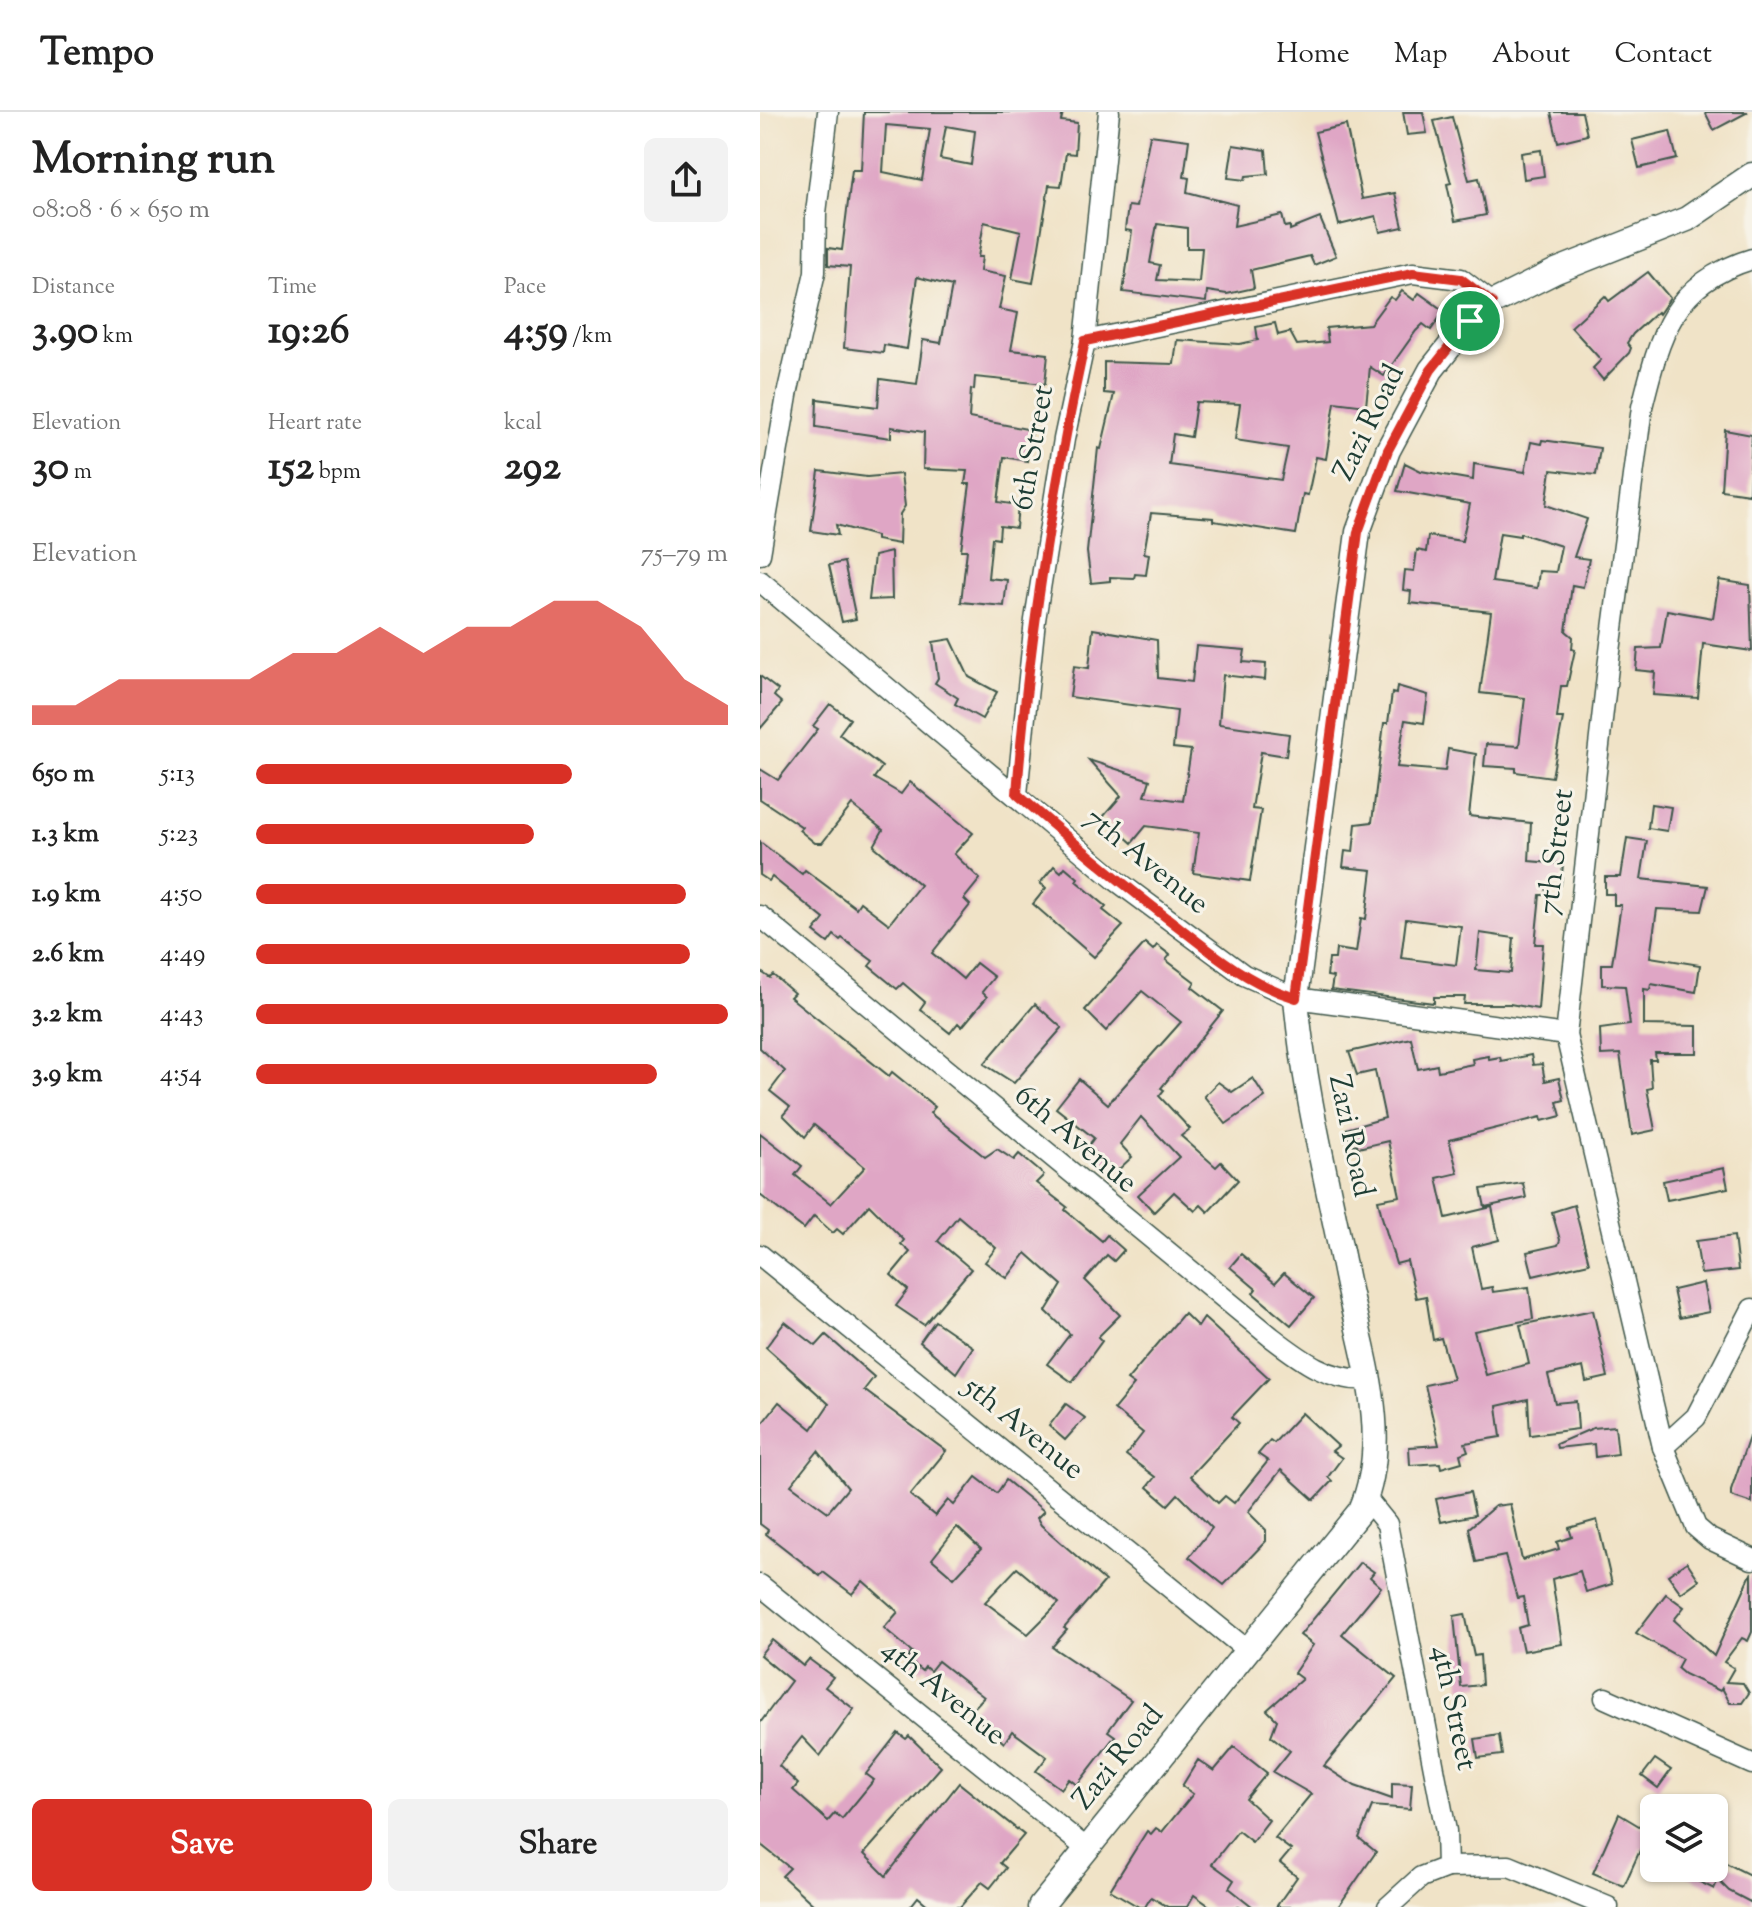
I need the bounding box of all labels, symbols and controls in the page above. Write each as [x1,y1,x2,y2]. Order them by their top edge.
text: Tempo [40,28,154,82]
text: Home [1276,35,1350,75]
text: Map [1394,35,1448,75]
text: About [1492,35,1570,75]
text: Contact [1614,35,1712,75]
text: Morning run [32,130,275,193]
button: share [644,138,728,222]
text: 08:08 · 6 × 650 m [32,192,210,229]
text: Distance [32,272,115,304]
text: Time [268,272,317,304]
text: Pace [504,272,546,304]
pin [1436,287,1504,355]
icon: arrive [1448,299,1492,343]
text: 3.90 [32,304,98,361]
text: 19:26 [268,304,350,361]
text: 4:59 [504,304,568,361]
text: km [98,321,133,353]
text: /km [568,321,612,353]
street label: Zazi Road [1323,358,1417,488]
street label: 6th Street [1002,382,1066,514]
text: Elevation [32,408,121,440]
text: Heart rate [268,408,362,440]
text: kcal [504,408,542,440]
text: 30 [32,440,69,497]
text: 152 [268,440,314,497]
text: 292 [504,440,561,497]
text: m [69,457,92,489]
text: bpm [314,457,361,489]
text: Elevation [32,536,137,573]
text: 75–79 m [641,536,728,573]
text: 650 m [32,756,95,793]
text: 5:13 [160,756,195,793]
street label: 7th Street [1528,786,1586,918]
street label: 7th Avenue [1074,798,1218,926]
text: 1.3 km [32,816,99,853]
text: 5:23 [160,816,198,853]
text: 1.9 km [32,876,101,913]
text: 4:50 [160,876,203,913]
text: 2.6 km [32,936,104,973]
text: 4:49 [160,936,205,973]
text: 3.2 km [32,996,102,1033]
text: 4:43 [160,996,203,1033]
text: 3.9 km [32,1056,102,1093]
text: 4:54 [160,1056,202,1093]
street label: Zazi Road [1316,1071,1384,1201]
street label: 6th Avenue [1004,1076,1146,1204]
street label: 5th Avenue [952,1365,1093,1491]
street label: 4th Avenue [871,1629,1015,1757]
street label: 4th Street [1419,1642,1487,1774]
street label: Zazi Road [1063,1696,1175,1820]
map controls [1640,1794,1728,1882]
button: layers [1640,1794,1728,1882]
button: Save [32,1799,372,1891]
button: Share [388,1799,728,1891]

